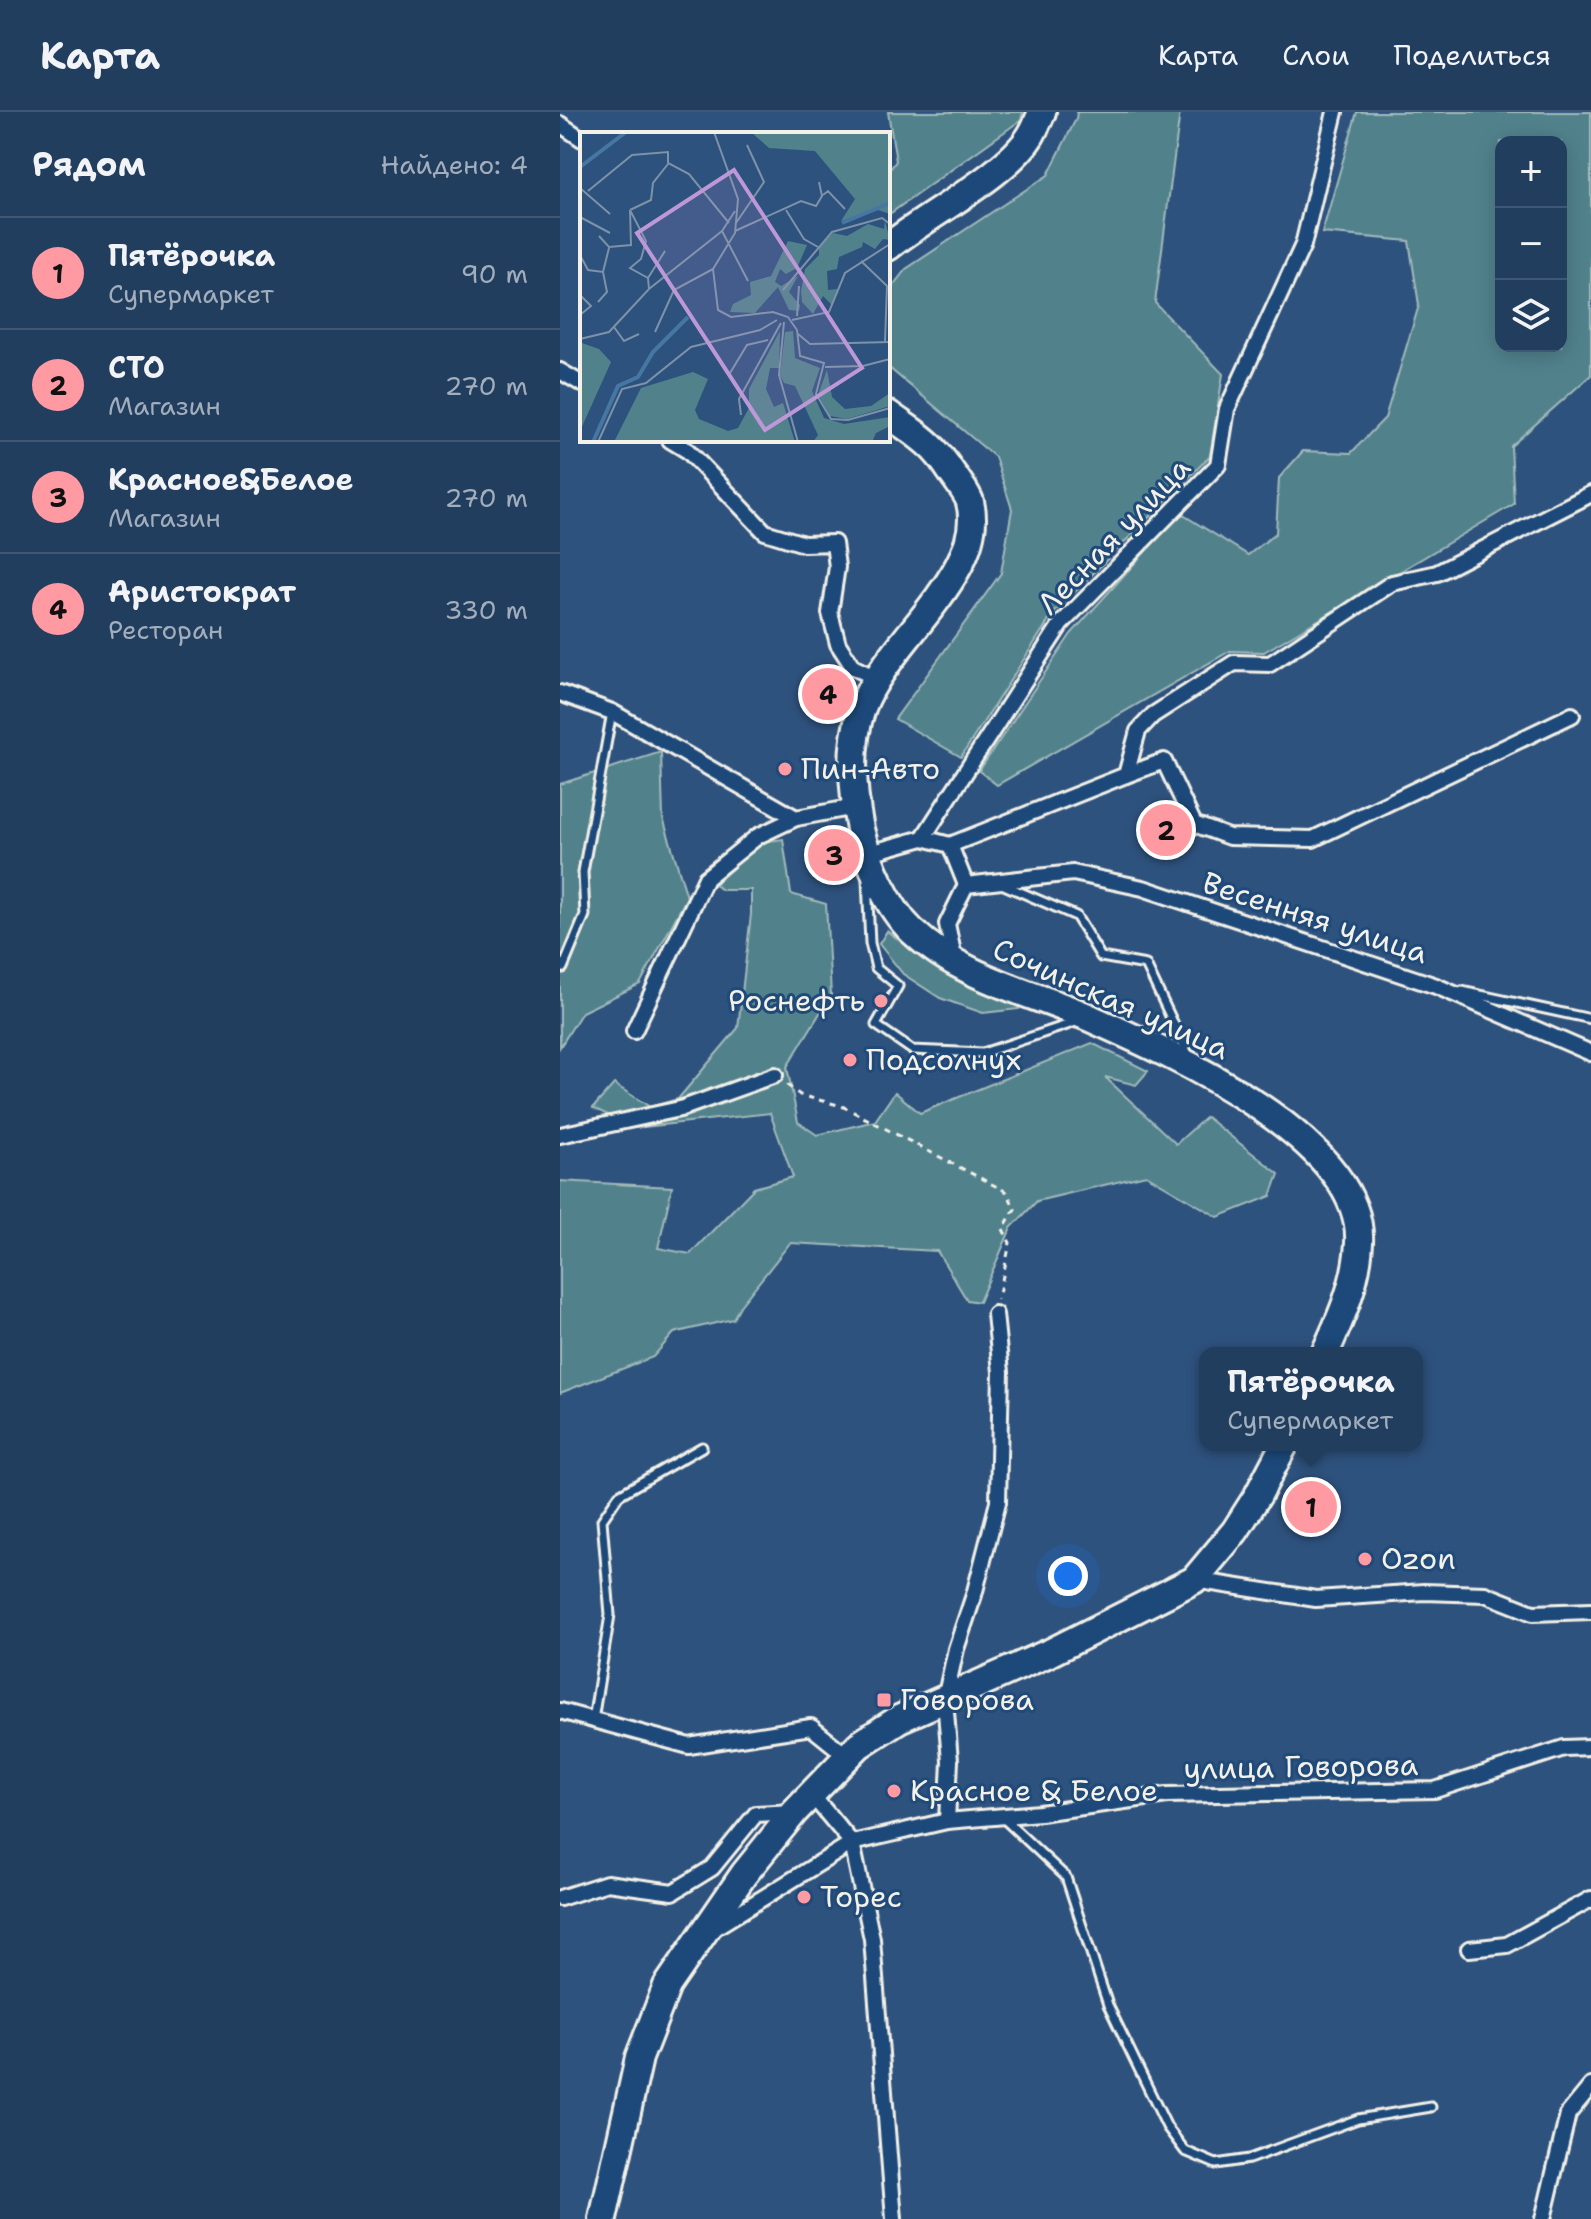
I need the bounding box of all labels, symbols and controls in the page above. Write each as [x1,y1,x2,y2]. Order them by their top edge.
text: Карта [40,30,160,81]
text: Карта [1158,36,1238,74]
text: Слои [1282,36,1349,74]
text: Поделиться [1393,36,1551,74]
inset map [580,132,890,442]
map controls [1495,136,1567,352]
button: + [1495,136,1567,208]
text: Рядом [32,141,146,187]
text: Найдено: 4 [381,147,528,182]
button: − [1495,208,1567,280]
text: Пятёрочка [108,235,275,276]
text: 1 [52,256,64,291]
text: 90 m [461,256,528,291]
text: Супермаркет [108,276,274,311]
button: layers [1495,280,1567,352]
text: СТО [108,347,165,388]
text: 2 [49,368,67,403]
text: 270 m [445,368,528,403]
text: Магазин [108,388,221,423]
street label: Лесная улица [1028,448,1200,623]
text: Красное&Белое [108,459,353,500]
text: 3 [49,480,67,515]
text: 270 m [445,480,528,515]
text: Магазин [108,500,221,535]
text: Аристократ [108,571,296,612]
text: 4 [49,592,67,627]
text: 330 m [444,592,528,627]
text: Ресторан [108,612,223,647]
pin: 4 [802,664,854,724]
place label: Пин-Авто [801,748,940,789]
marker: Пин-Авто [776,760,794,778]
pin: 2 [1140,800,1192,860]
pin: 3 [808,825,860,885]
street label: Весенняя улица [1197,862,1433,973]
street label: Сочинская улица [986,928,1236,1069]
place label: Роснефть [728,980,865,1021]
marker: Роснефть [872,992,890,1010]
place label: Подсолнух [866,1039,1021,1080]
marker: Подсолнух [841,1051,859,1069]
popup [1199,1347,1423,1451]
text: Пятёрочка [1227,1361,1395,1402]
text: Супермаркет [1227,1402,1393,1437]
pin: 1 [1285,1477,1337,1537]
place label: Ozon [1381,1538,1456,1579]
marker: Ozon [1356,1550,1374,1568]
your location [1048,1556,1088,1596]
place label: Говорова [900,1679,1034,1720]
marker: Говорова [875,1691,893,1709]
street label: улица Говорова [1183,1744,1419,1789]
place label: Красное & Белое [910,1770,1158,1811]
marker: Красное & Белое [885,1782,903,1800]
place label: Торес [820,1876,902,1917]
marker: Торес [795,1888,813,1906]

